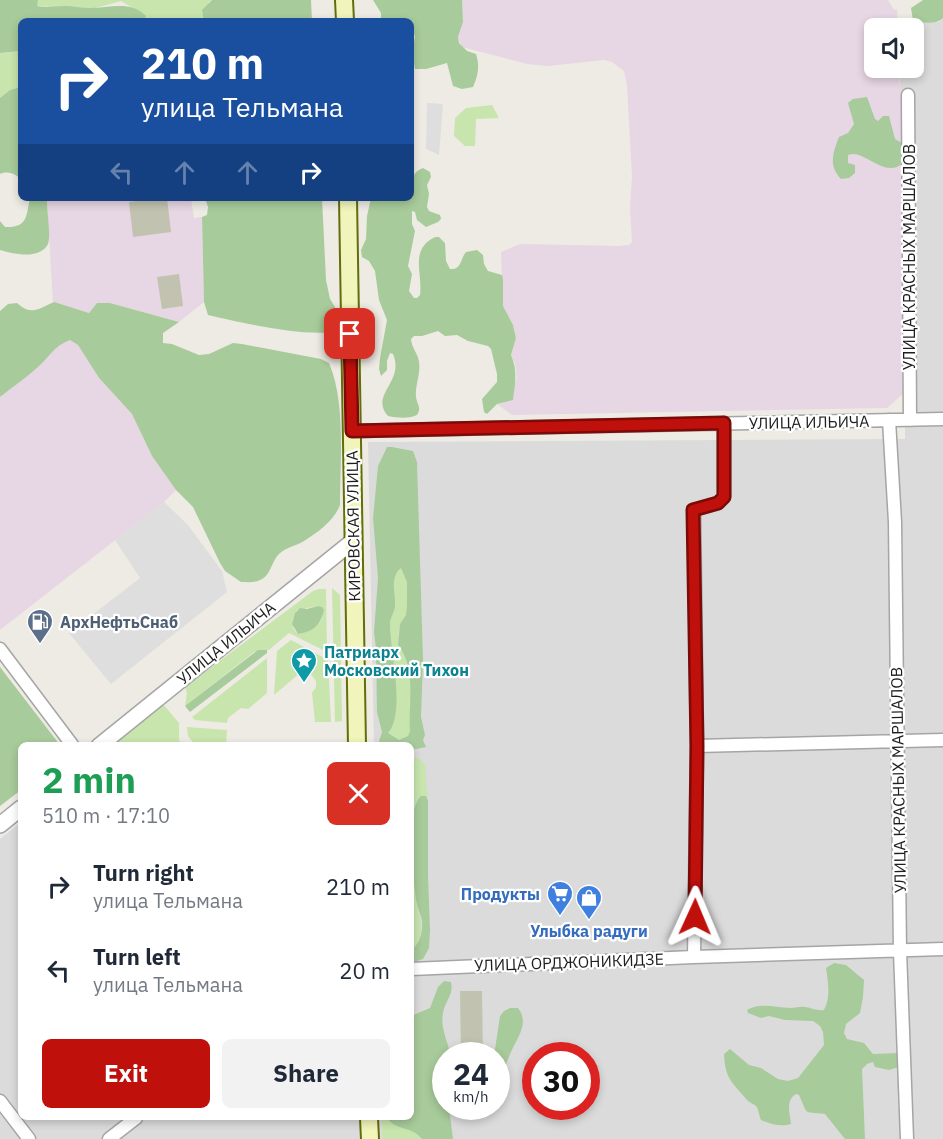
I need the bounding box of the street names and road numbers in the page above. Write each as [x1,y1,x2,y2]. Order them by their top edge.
street label: УЛИЦА КРАСНЫХ МАРШАЛОВ [899,144,919,370]
street label: УЛИЦА ИЛЬИЧА [748,411,870,433]
street label: КИРОВСКАЯ УЛИЦА [342,450,364,602]
street label: УЛИЦА ИЛЬИЧА [173,597,279,689]
street label: УЛИЦА КРАСНЫХ МАРШАЛОВ [886,667,910,893]
street label: УЛИЦА ОРДЖОНИКИДЗЕ [474,949,664,975]

